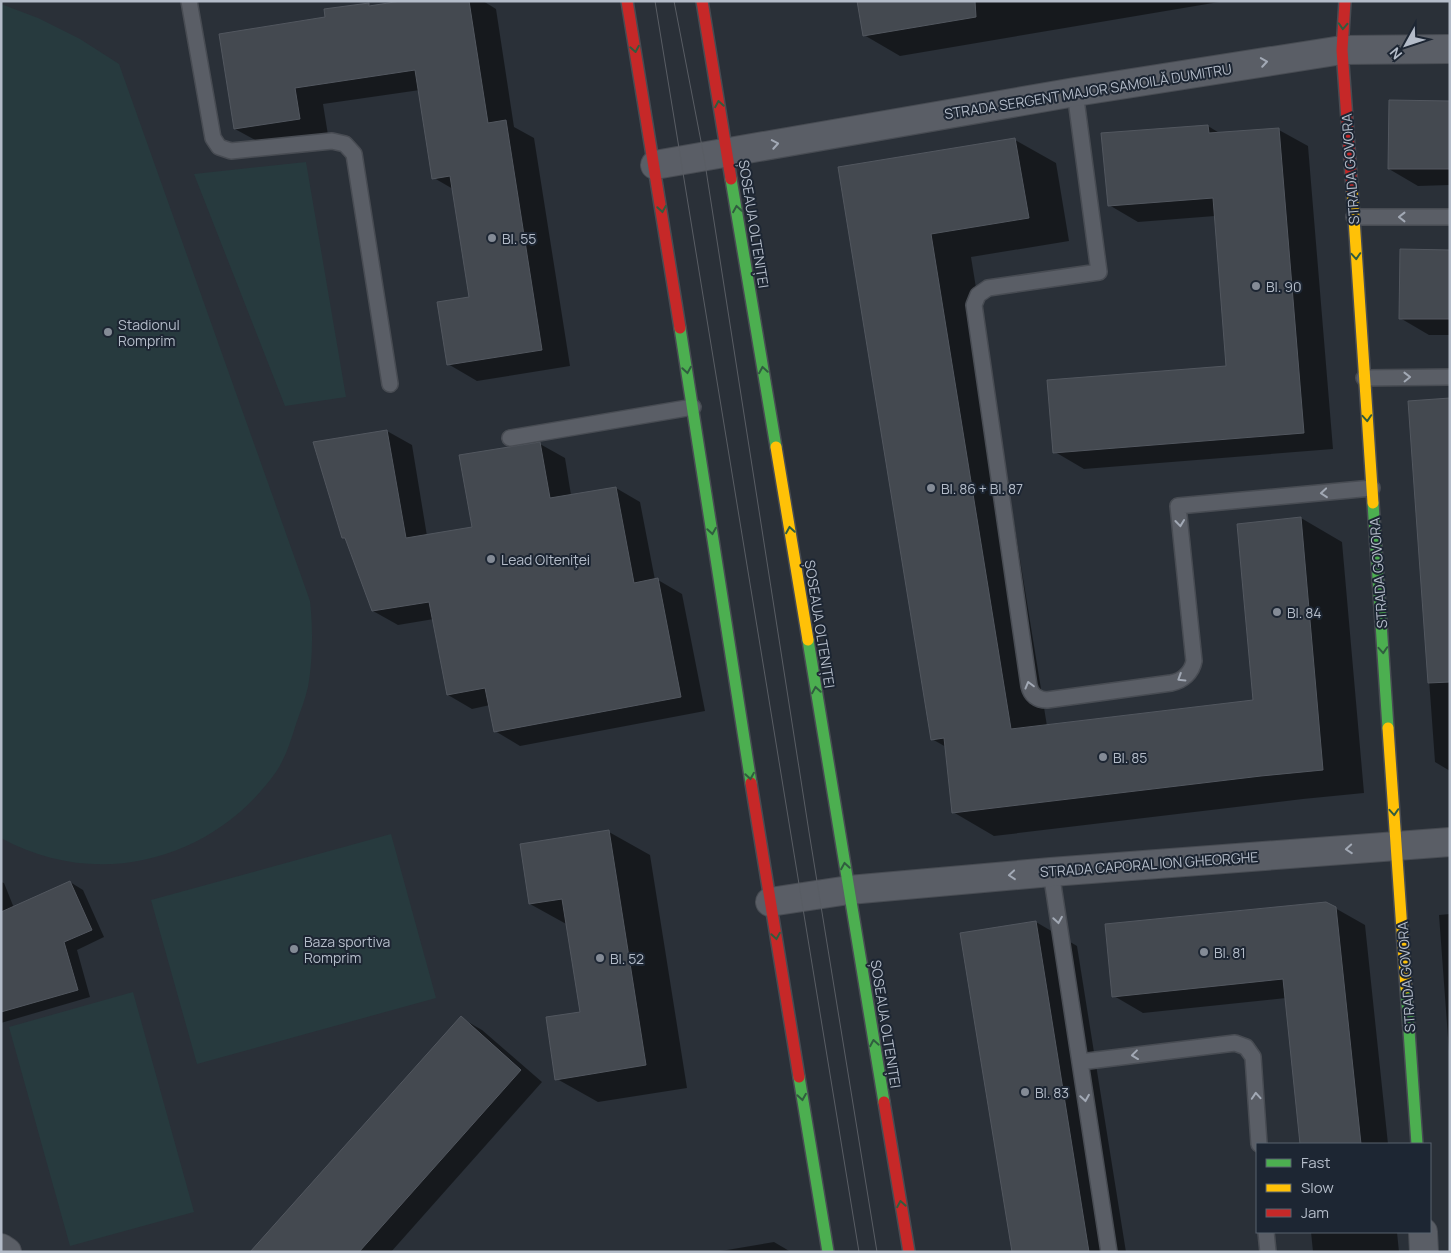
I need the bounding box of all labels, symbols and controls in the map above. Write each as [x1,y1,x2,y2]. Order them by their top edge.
north arrow [1381,20,1431,70]
one-way arrow [1338,22,1349,30]
text: N [1385,44,1406,64]
one-way arrow [629,45,639,54]
one-way arrow [1259,58,1268,68]
street label: STRADA SERGENT MAJOR SAMOILĂ DUMITRU [943,59,1233,123]
one-way arrow [715,100,725,109]
street label: STRADA GOVORA [1337,113,1363,225]
one-way arrow [771,140,780,150]
street label: ȘOSEAUA OLTENIȚEI [733,158,774,290]
one-way arrow [732,205,742,214]
one-way arrow [656,206,667,214]
one-way arrow [1397,212,1405,222]
place label: Bl. 55 [502,229,536,248]
marker: Bl. 55 [486,232,498,244]
one-way arrow [1351,252,1362,260]
place label: Bl. 90 [1266,277,1301,296]
marker: Bl. 90 [1250,280,1262,292]
place label: Stadionul Romprim [118,315,180,350]
marker: Stadionul Romprim [102,326,114,338]
one-way arrow [759,365,769,374]
one-way arrow [682,366,692,374]
one-way arrow [1403,372,1411,383]
one-way arrow [1362,414,1373,422]
place label: Bl. 86 + Bl. 87 [941,479,1023,498]
marker: Bl. 86 + Bl. 87 [925,482,937,494]
one-way arrow [1319,487,1327,498]
street label: STRADA GOVORA [1365,517,1391,629]
one-way arrow [1174,519,1185,527]
one-way arrow [707,526,717,535]
one-way arrow [785,526,795,534]
place label: Lead Olteniței [501,550,590,569]
marker: Lead Olteniței [485,553,497,565]
street label: ȘOSEAUA OLTENIȚEI [799,558,840,690]
place label: Bl. 84 [1287,603,1322,622]
marker: Bl. 84 [1271,606,1283,618]
one-way arrow [1378,646,1389,654]
one-way arrow [1177,672,1186,682]
one-way arrow [1025,681,1035,689]
one-way arrow [812,686,822,695]
place label: Bl. 85 [1113,748,1147,767]
marker: Bl. 85 [1097,751,1109,763]
one-way arrow [744,772,755,780]
one-way arrow [1389,808,1400,816]
one-way arrow [1344,843,1352,854]
street label: STRADA CAPORAL ION GHEORGHE [1039,847,1259,881]
one-way arrow [840,861,850,870]
one-way arrow [1008,870,1016,881]
one-way arrow [1052,916,1063,924]
street label: STRADA GOVORA [1393,921,1419,1033]
place label: Baza sportiva Romprim [304,932,390,967]
one-way arrow [770,932,780,941]
marker: Baza sportiva Romprim [288,943,300,955]
place label: Bl. 81 [1214,943,1246,962]
marker: Bl. 81 [1198,946,1210,958]
place label: Bl. 52 [610,949,644,968]
marker: Bl. 52 [594,952,606,964]
street label: ȘOSEAUA OLTENIȚEI [865,958,906,1090]
one-way arrow [869,1039,879,1048]
one-way arrow [1131,1049,1139,1060]
place label: Bl. 83 [1035,1083,1069,1102]
marker: Bl. 83 [1019,1086,1031,1098]
one-way arrow [1250,1091,1261,1099]
one-way arrow [797,1092,807,1101]
one-way arrow [1080,1094,1090,1102]
legend [1256,1143,1431,1233]
text: Fast [1301,1152,1330,1173]
text: Slow [1301,1177,1334,1198]
one-way arrow [896,1199,906,1208]
text: Jam [1301,1202,1329,1223]

